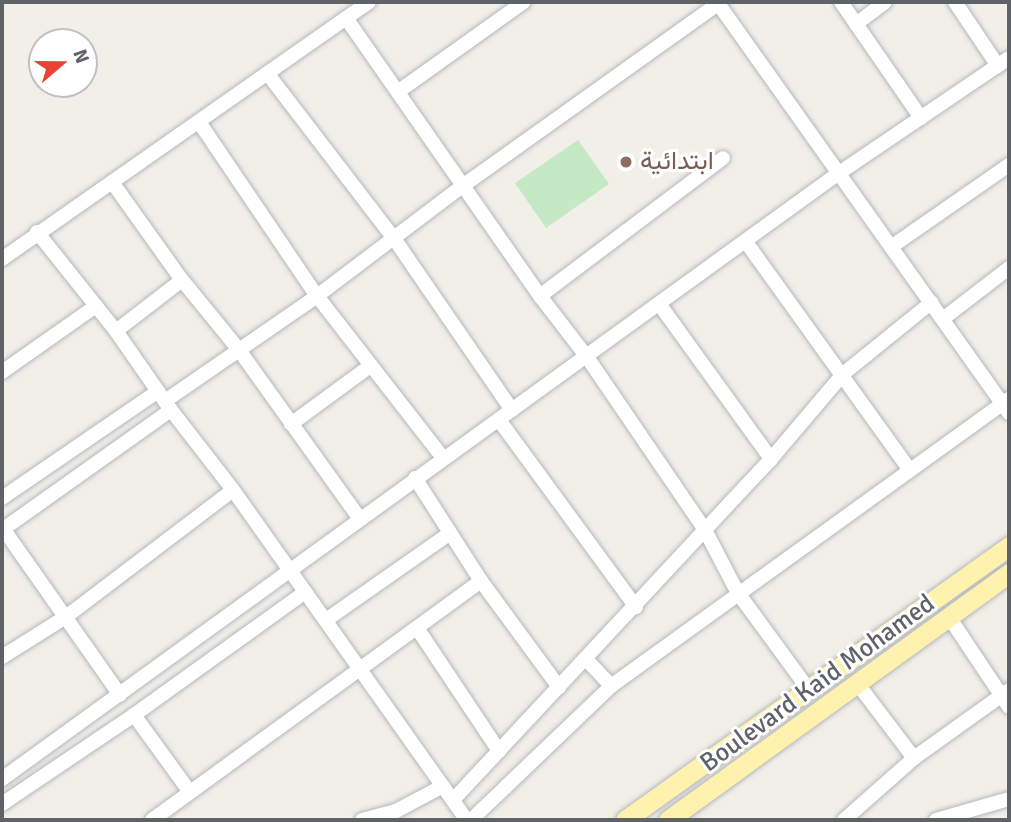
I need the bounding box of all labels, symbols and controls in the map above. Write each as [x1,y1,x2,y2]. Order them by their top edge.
north arrow [28,28,98,98]
text: N [67,46,94,67]
place label: ابتدائية [640,146,714,178]
marker: ابتدائية [618,154,634,170]
street label: Boulevard Kaid Mohamed [695,589,941,779]

